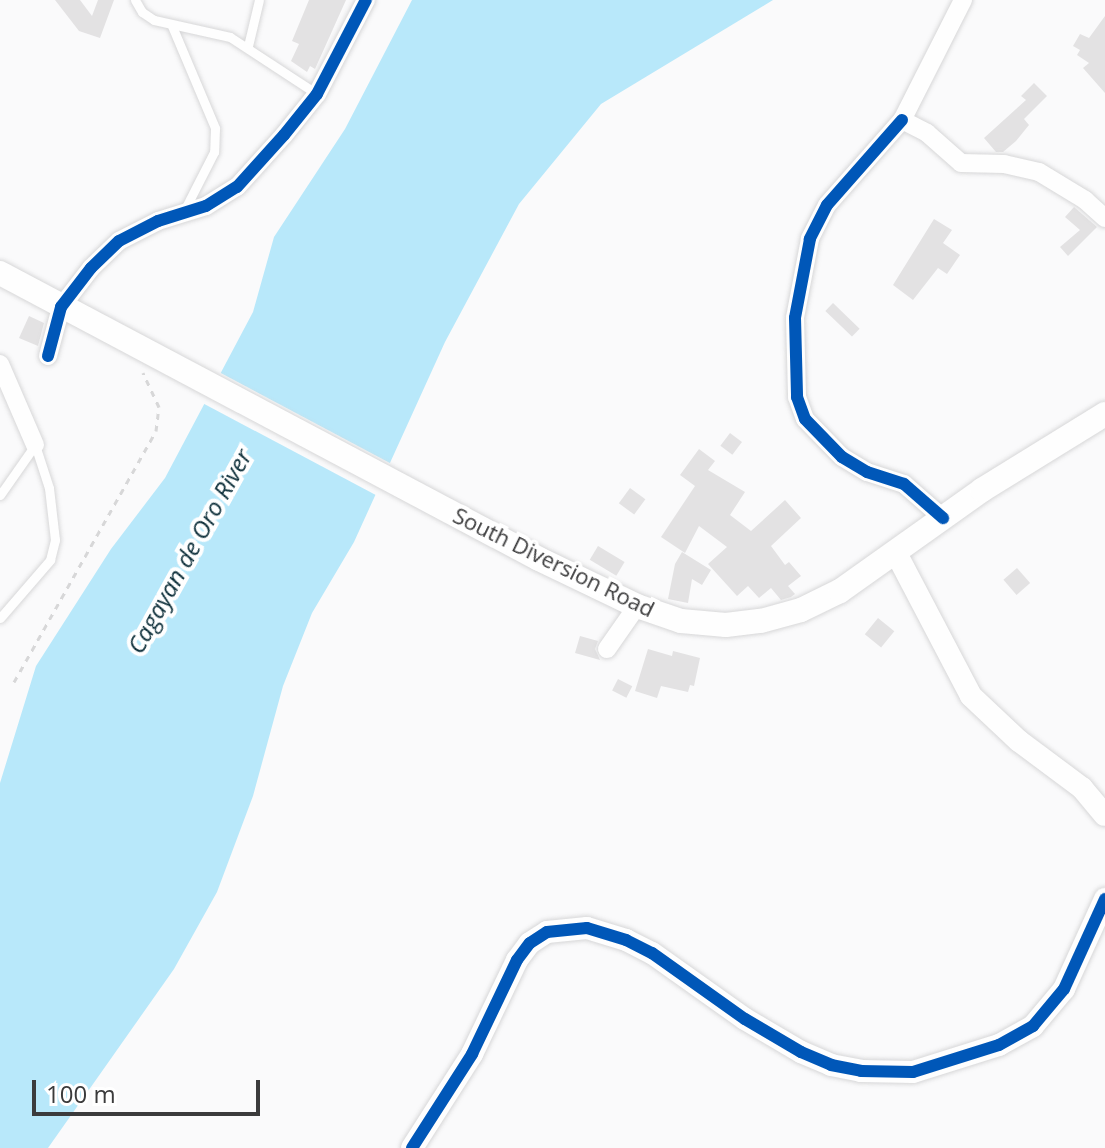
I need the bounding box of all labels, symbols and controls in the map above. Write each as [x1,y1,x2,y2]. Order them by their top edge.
water label: Cagayan de Oro River [121,444,257,658]
street label: South Diversion Road [449,502,659,622]
scale bar [36,1064,264,1114]
text: 100 m [46,1077,116,1110]

